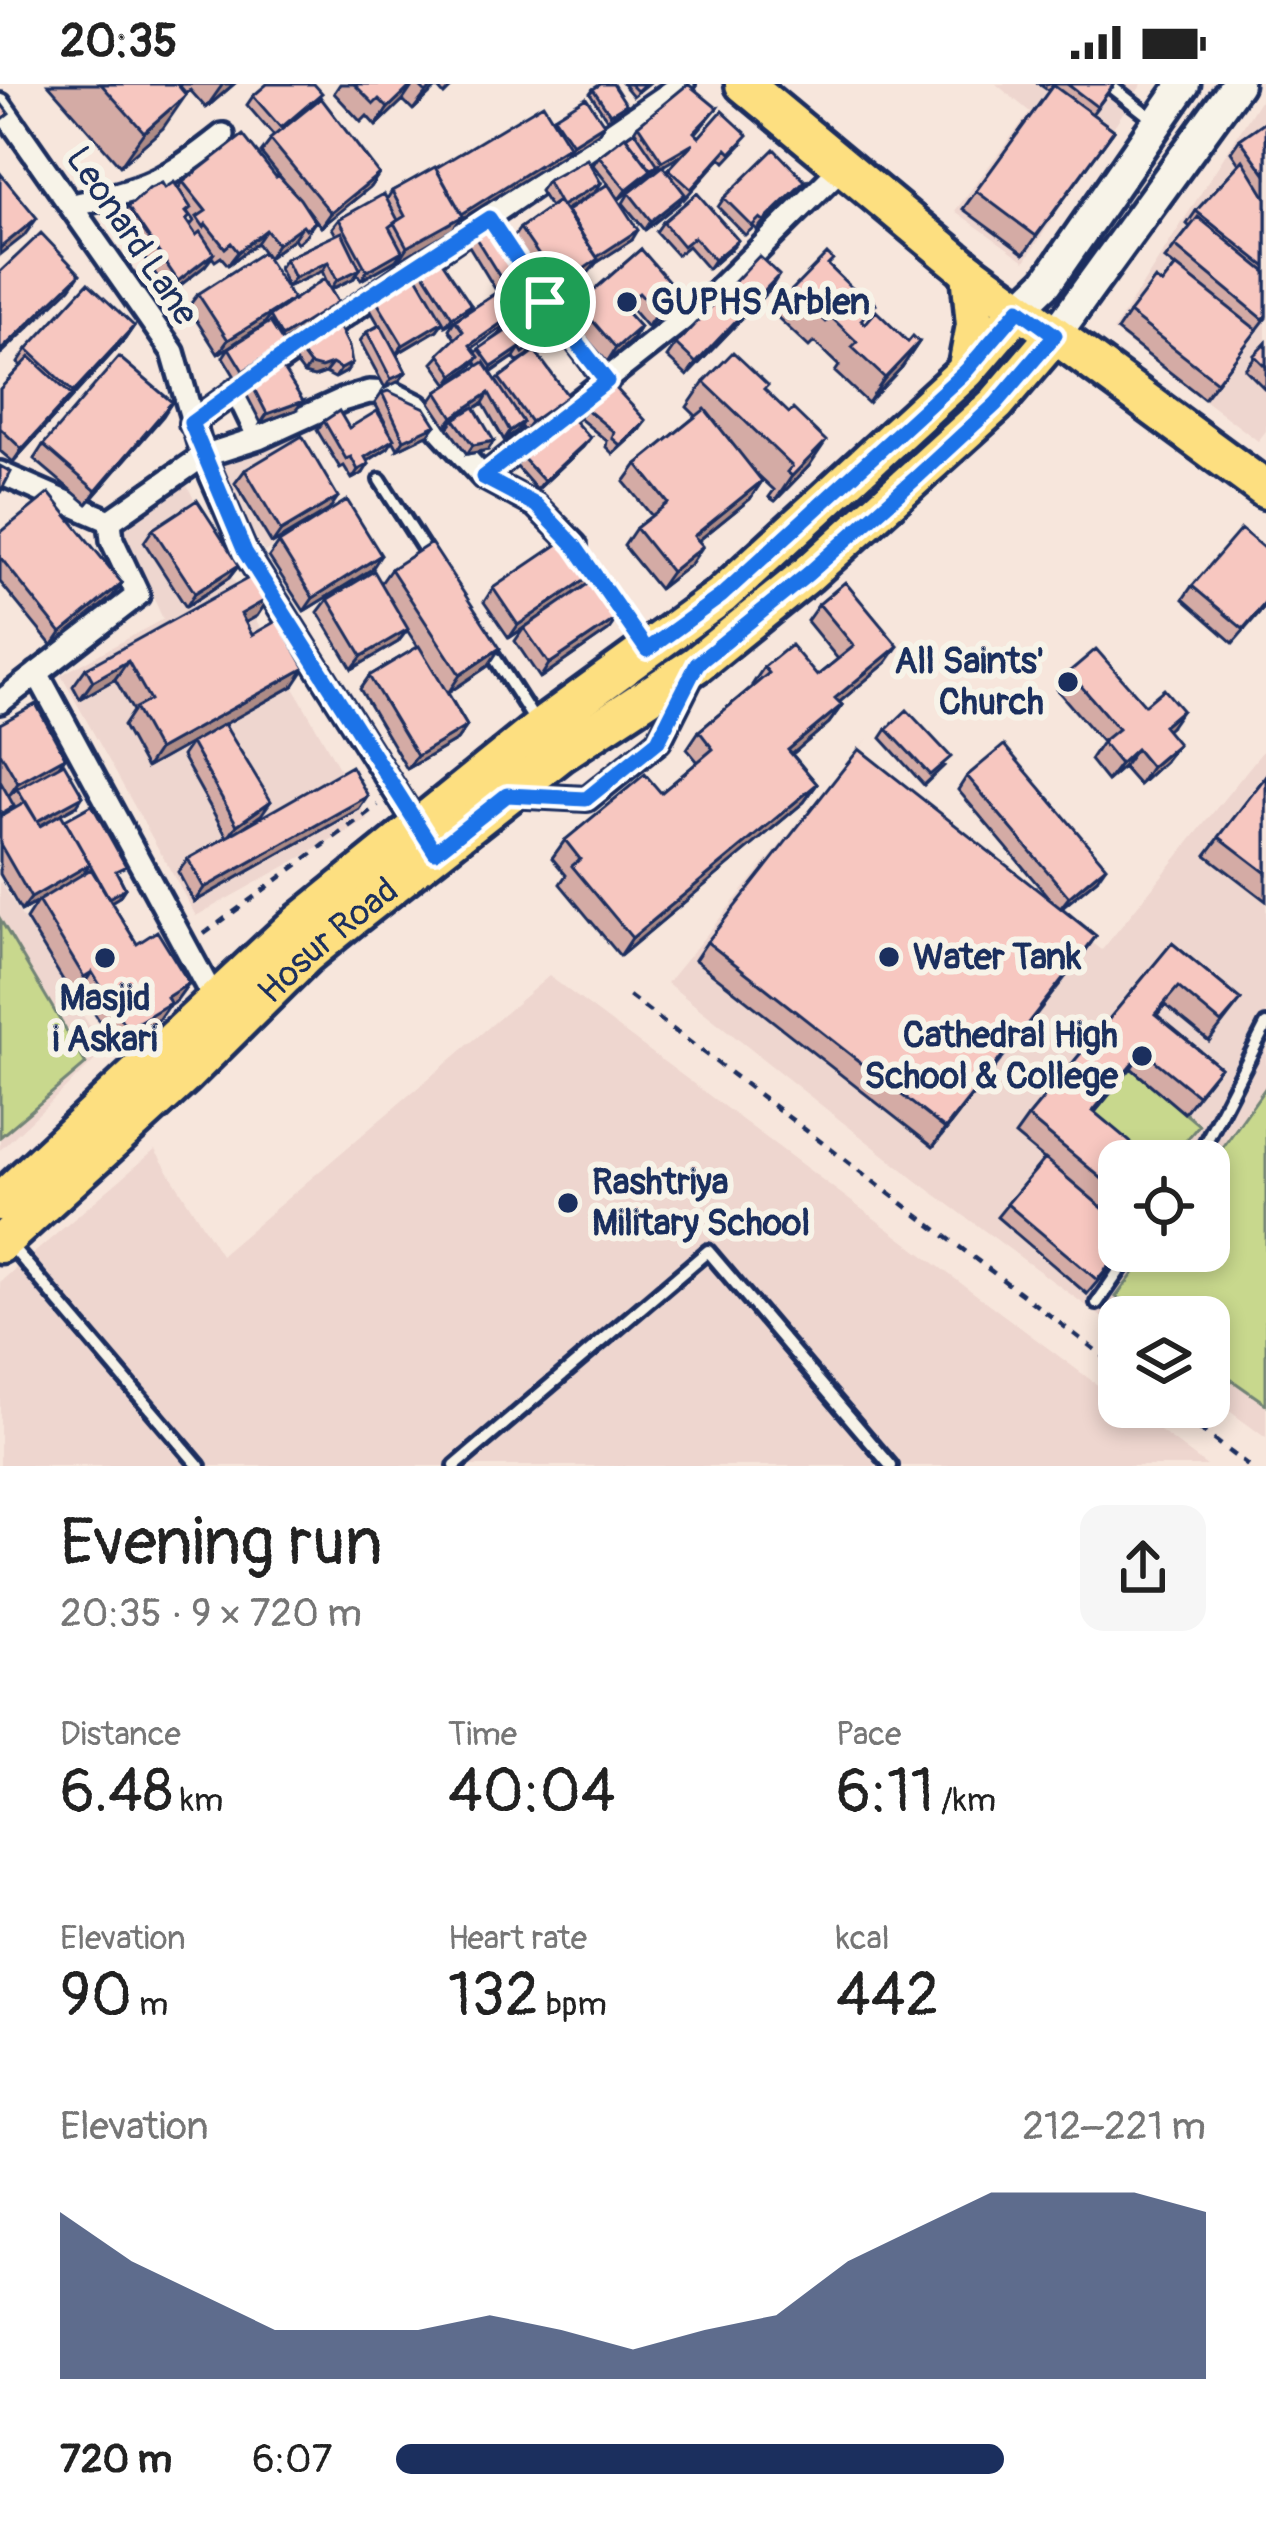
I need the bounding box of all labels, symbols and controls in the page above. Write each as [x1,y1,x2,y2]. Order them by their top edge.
text: 20:35 [60,14,177,70]
street label: Leonard Lane [56,138,208,334]
pin [494,251,596,353]
icon: arrive [512,269,578,335]
place label: GUPHS Arblen [651,280,870,325]
marker: GUPHS Arblen [614,289,640,315]
place label: All Saints' Church [894,639,1044,725]
marker: All Saints' Church [1055,669,1081,695]
street label: Hosur Road [248,868,407,1013]
place label: Water Tank [913,935,1082,980]
marker: Water Tank [876,944,902,970]
marker: Masjid i Askari [92,945,118,971]
place label: Masjid i Askari [53,976,157,1062]
place label: Cathedral High School & College [864,1013,1119,1099]
marker: Cathedral High School & College [1129,1043,1155,1069]
map controls [1098,1140,1230,1428]
button: locate [1098,1140,1230,1272]
place label: Rashtriya Military School [592,1160,810,1246]
marker: Rashtriya Military School [555,1190,581,1216]
button: layers [1098,1296,1230,1428]
text: Evening run [60,1502,383,1585]
button: share [1080,1505,1206,1631]
text: 20:35 · 9 × 720 m [60,1589,362,1638]
text: Distance [60,1714,181,1755]
text: Time [448,1714,517,1755]
text: Pace [836,1714,901,1755]
text: 6.48 [60,1755,173,1830]
text: 40:04 [448,1755,616,1830]
text: 6:11 [836,1755,934,1830]
text: km [173,1780,223,1821]
text: /km [934,1780,996,1821]
text: Elevation [60,1918,186,1959]
text: Heart rate [448,1918,587,1959]
text: kcal [836,1918,890,1959]
text: 90 [60,1959,132,2034]
text: 132 [448,1959,538,2034]
text: 442 [836,1959,939,2034]
text: m [132,1984,168,2025]
text: bpm [538,1984,607,2025]
text: Elevation [60,2102,209,2151]
text: 212–221 m [1022,2102,1206,2151]
text: 720 m [60,2435,172,2484]
text: 6:07 [252,2435,332,2484]

